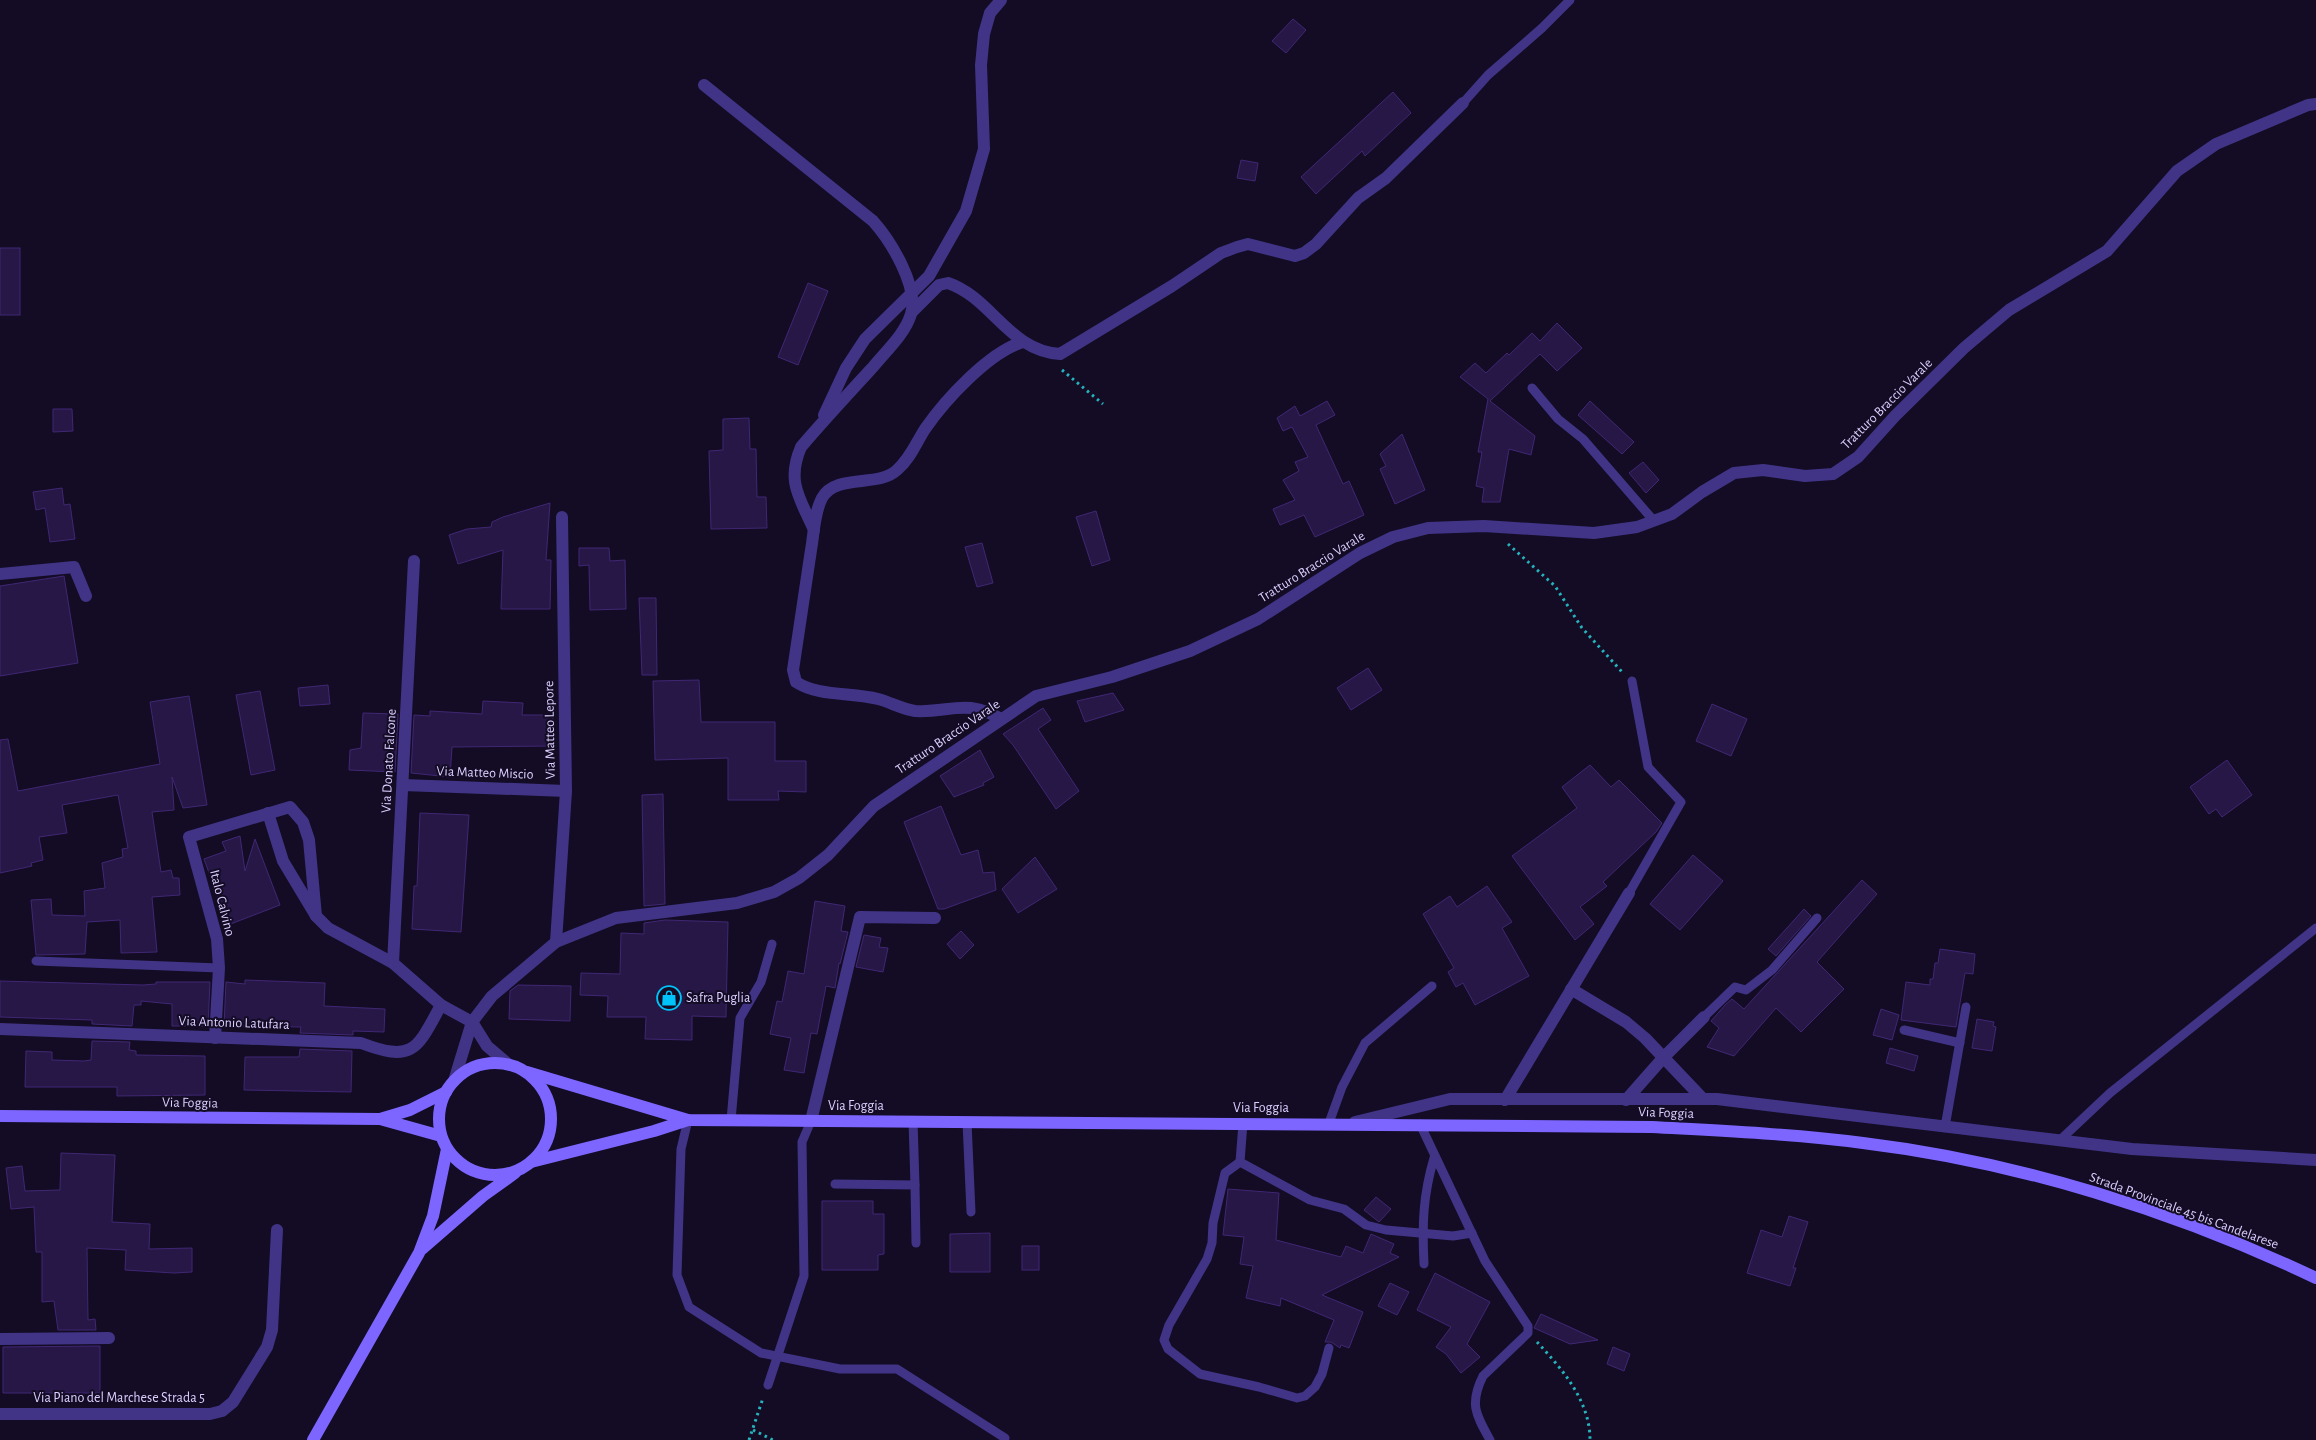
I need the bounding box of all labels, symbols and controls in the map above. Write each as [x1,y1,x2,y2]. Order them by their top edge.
street label: Tratturo Braccio Varale [1839,356,1935,452]
street label: Tratturo Braccio Varale [1256,529,1368,605]
street label: Via Matteo Lepore [542,681,558,779]
street label: Tratturo Braccio Varale [893,697,1003,777]
street label: Via Donato Falcone [379,709,399,813]
street label: Via Matteo Miscio [436,764,534,782]
street label: Italo Calvino [207,868,237,938]
shop icon: Safra Puglia [656,985,682,1011]
place label: Safra Puglia [686,991,751,1005]
street label: Via Antonio Latufara [178,1014,290,1032]
street label: Via Foggia [162,1096,219,1110]
street label: Via Foggia [828,1099,885,1113]
street label: Via Foggia [1233,1101,1290,1115]
street label: Via Foggia [1638,1105,1695,1121]
street label: Strada Provinciale 45 bis Candelarese [2088,1170,2280,1252]
street label: Via Piano del Marchese Strada 5 [33,1391,205,1405]

